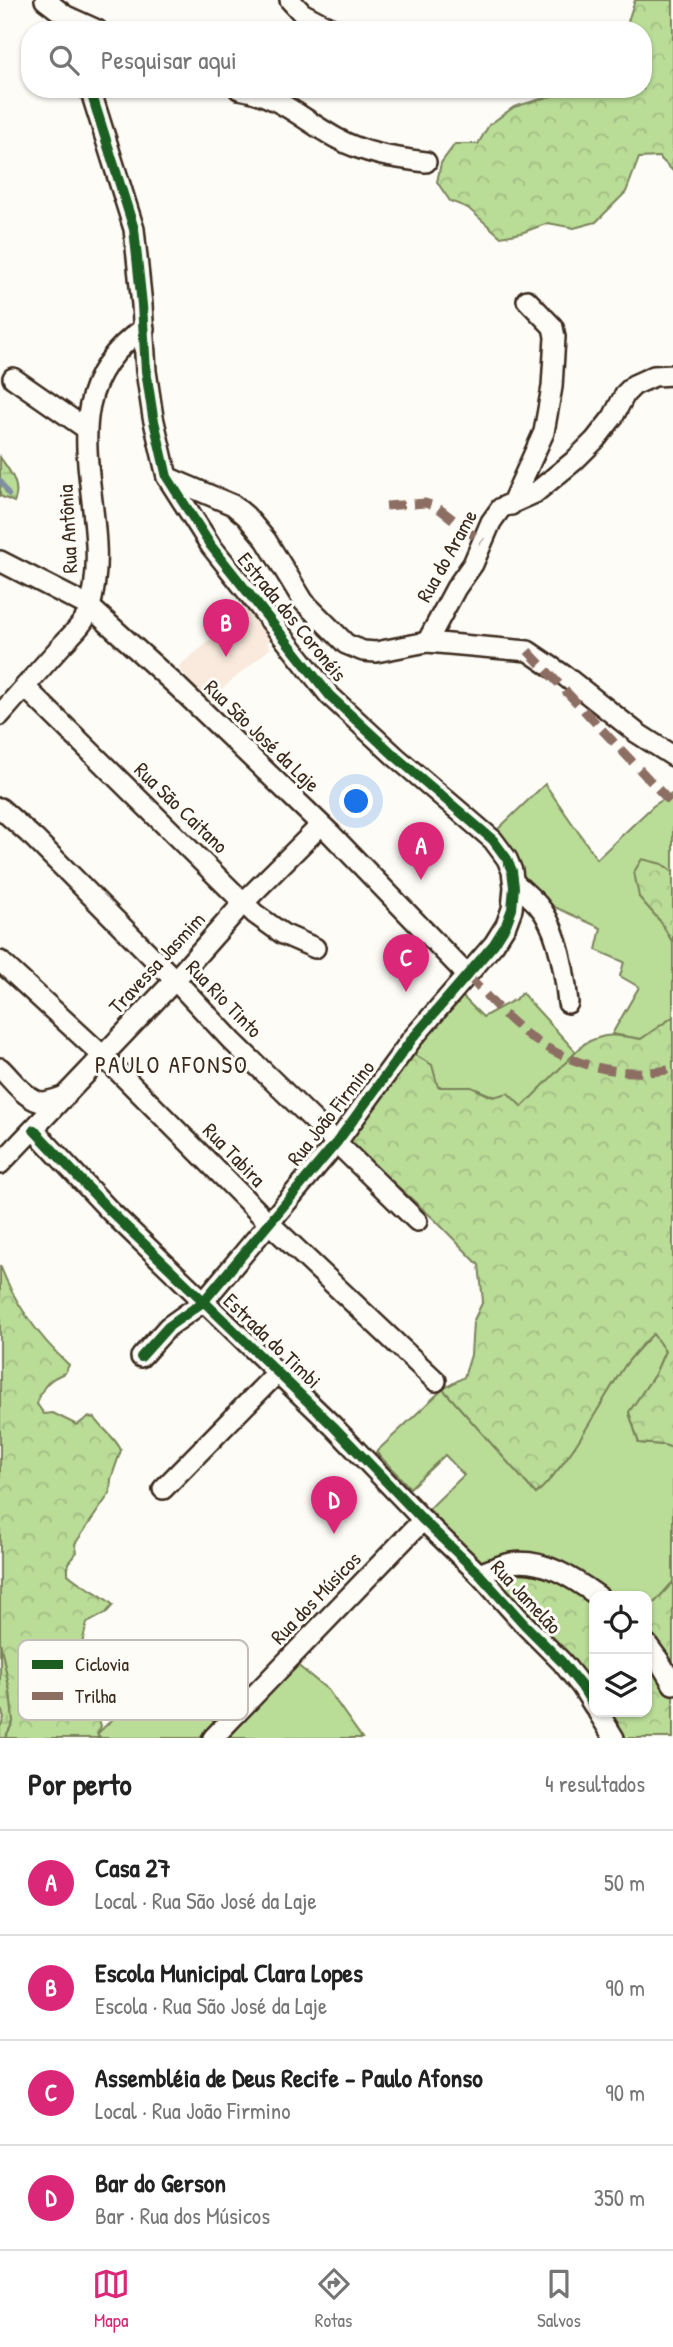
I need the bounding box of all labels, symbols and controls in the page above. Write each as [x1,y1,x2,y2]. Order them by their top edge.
search box [21,21,652,98]
icon: search [45,41,83,79]
text: Pesquisar aqui [101,42,237,77]
street label: Rua Antônia [51,484,84,574]
street label: Rua do Arame [409,504,484,607]
street label: Estrada dos Coronéis [231,546,354,688]
pin: B [203,599,249,657]
street label: Rua São José da Laje [198,673,326,798]
street label: Rua São Caitano [128,756,235,860]
your location [339,784,373,818]
pin: A [398,822,444,880]
street label: Travessa Jasmim [102,905,211,1020]
pin: C [383,934,429,992]
street label: Rua Rio Tinto [180,953,269,1044]
district label: PAULO AFONSO [95,1049,249,1080]
street label: Rua João Firmino [280,1054,381,1171]
street label: Rua Tabira [197,1116,272,1193]
street label: Estrada do Timbi [217,1287,328,1395]
pin: D [311,1476,357,1534]
street label: Rua dos Músicos [264,1545,367,1651]
street label: Rua Jamelão [484,1553,568,1640]
map controls [589,1591,652,1717]
button: locate [589,1591,652,1654]
legend [18,1640,248,1720]
text: Ciclovia [75,1651,130,1677]
button: layers [589,1654,652,1717]
text: Trilha [75,1683,116,1709]
text: Por perto [28,1764,132,1804]
text: 4 resultados [545,1768,645,1799]
text: Casa 27 [95,1850,171,1885]
text: A [45,1867,57,1898]
text: 50 m [604,1867,645,1898]
text: Local · Rua São José da Laje [95,1885,317,1916]
text: Escola Municipal Clara Lopes [95,1955,363,1990]
text: B [45,1972,57,2003]
text: 90 m [605,1972,645,2003]
text: Escola · Rua São José da Laje [95,1990,327,2021]
text: Assembléia de Deus Recife - Paulo Afonso [95,2060,483,2095]
text: C [45,2077,57,2108]
text: 90 m [605,2077,645,2108]
text: Local · Rua João Firmino [95,2095,290,2126]
text: Bar do Gerson [95,2165,226,2200]
text: D [46,2182,56,2213]
text: 350 m [594,2182,645,2213]
text: Bar · Rua dos Músicos [95,2200,270,2231]
tab: Mapa [92,2265,130,2333]
tab: Rotas [315,2265,353,2333]
tab: Salvos [537,2265,581,2333]

